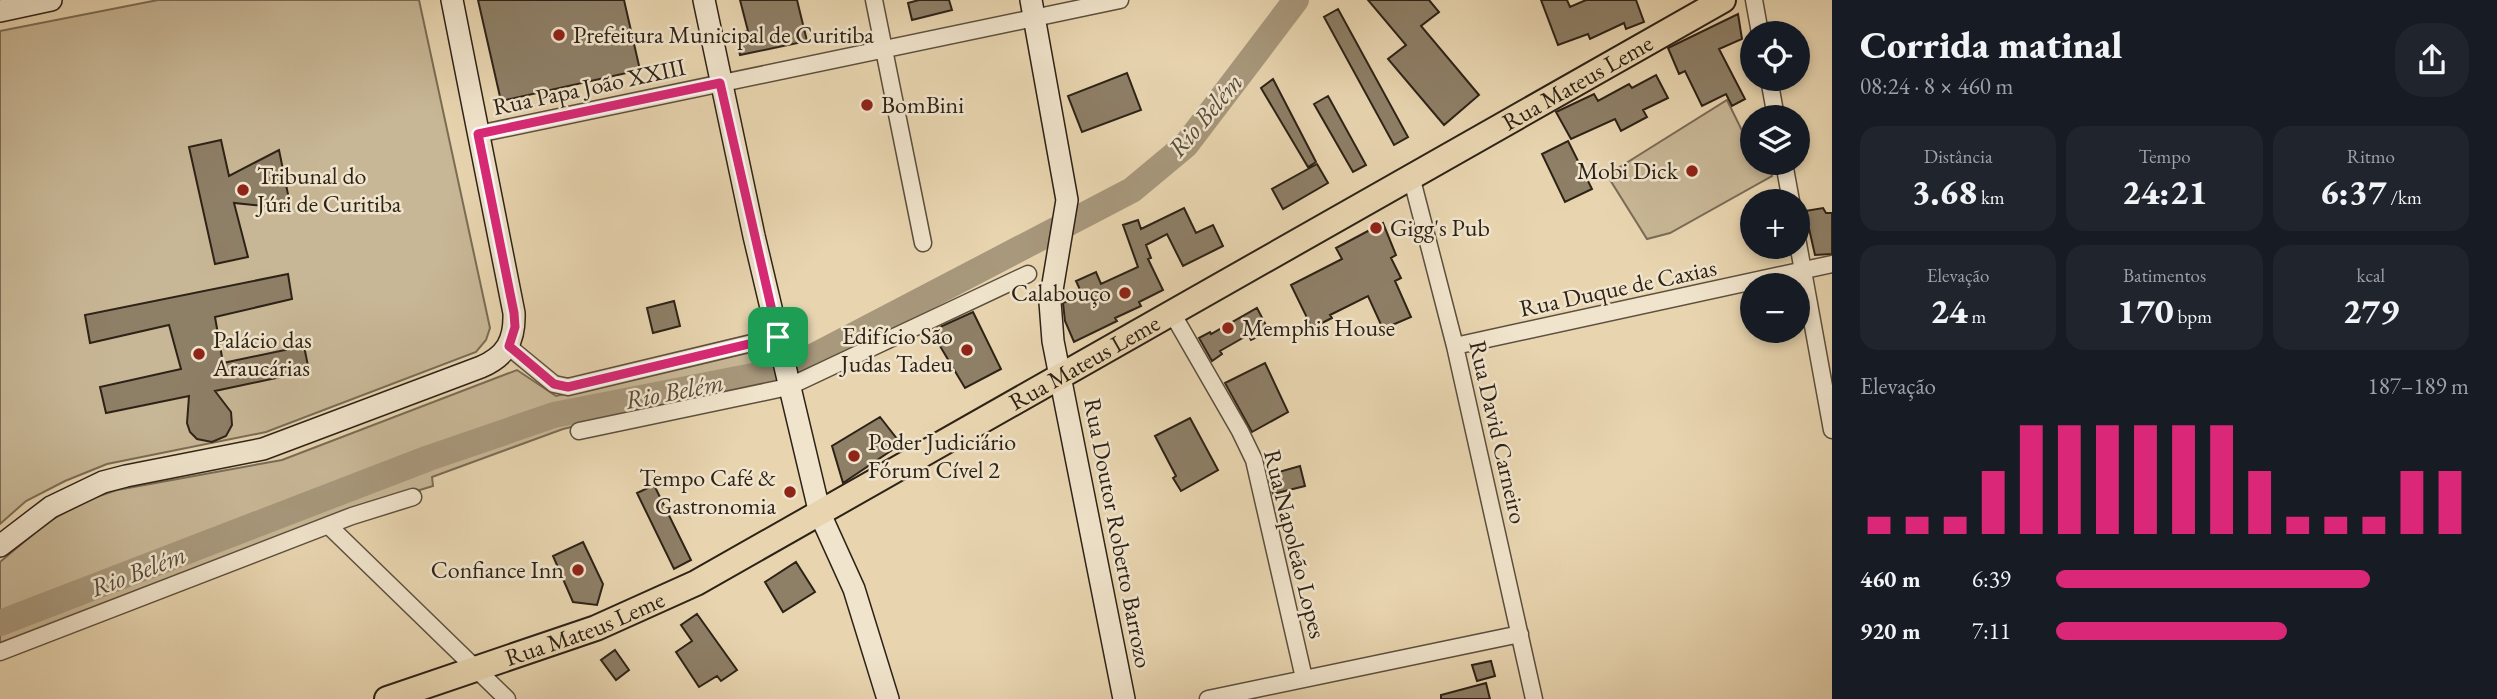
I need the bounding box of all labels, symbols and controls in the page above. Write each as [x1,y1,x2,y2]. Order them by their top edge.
place label: Prefeitura Municipal de Curitiba [573,19,874,50]
text: Corrida matinal [1860,20,2123,69]
map controls [1740,21,1810,343]
button: locate [1740,21,1810,91]
button: share [2395,23,2469,97]
marker: Prefeitura Municipal de Curitiba [551,27,567,43]
street label: Rua Mateus Leme [1496,27,1658,137]
street label: Rua Papa João XXIII [490,51,688,122]
water label: Rio Belém [1160,66,1250,164]
text: 08:24 · 8 × 460 m [1860,71,2013,101]
place label: BomBini [881,89,964,120]
marker: BomBini [859,97,875,113]
button: layers [1740,105,1810,175]
text: Distância [1924,144,1993,169]
text: Tempo [2138,144,2191,169]
text: Ritmo [2347,144,2395,169]
place label: Mobi Dick [1577,155,1679,186]
place label: Tribunal do Júri de Curitiba [255,160,402,219]
marker: Mobi Dick [1684,163,1700,179]
text: 3.68 [1912,169,1977,214]
text: 24:21 [2122,169,2207,214]
text: 6:37 [2320,169,2387,214]
marker: Tribunal do Júri de Curitiba [235,182,251,198]
text: km [1977,185,2005,210]
text: /km [2387,185,2422,210]
button: + [1740,189,1810,259]
place label: Gigg's Pub [1390,212,1490,243]
marker: Gigg's Pub [1368,220,1384,236]
street label: Rua Duque de Caxias [1517,251,1719,324]
text: Elevação [1927,263,1990,288]
text: Batimentos [2123,263,2206,288]
text: kcal [2357,263,2385,288]
button: − [1740,273,1810,343]
place label: Calabouço [1011,277,1111,308]
marker: Calabouço [1117,285,1133,301]
text: 24 [1930,288,1968,333]
text: 170 [2117,288,2174,333]
text: 279 [2342,288,2399,333]
text: m [1968,304,1986,329]
text: bpm [2174,304,2212,329]
pin [748,307,808,367]
street label: Rua Mateus Leme [1003,307,1165,417]
place label: Memphis House [1242,312,1395,343]
icon: arrive [759,318,797,356]
place label: Edifício São Judas Tadeu [839,320,953,379]
marker: Memphis House [1220,320,1236,336]
place label: Palácio das Araucárias [212,324,312,383]
street label: Rua David Carneiro [1462,337,1535,527]
marker: Edifício São Judas Tadeu [959,342,975,358]
marker: Palácio das Araucárias [191,346,207,362]
water label: Rio Belém [622,365,726,417]
text: Elevação [1860,371,1936,401]
text: 187–189 m [2368,371,2469,401]
street label: Rua Doutor Roberto Barrozo [1077,395,1160,670]
place label: Poder Judiciário Fórum Cível 2 [868,426,1016,485]
street label: Rua Napoleão Lopes [1257,446,1334,642]
marker: Poder Judiciário Fórum Cível 2 [846,448,862,464]
place label: Tempo Café & Gastronomia [639,462,776,521]
marker: Tempo Café & Gastronomia [782,484,798,500]
water label: Rio Belém [85,537,191,605]
place label: Confiance Inn [431,554,564,585]
marker: Confiance Inn [570,562,586,578]
text: 460 m [1860,564,1921,594]
text: 6:39 [1972,564,2011,594]
street label: Rua Mateus Leme [501,583,669,673]
text: 920 m [1860,616,1921,646]
text: 7:11 [1972,616,2011,646]

